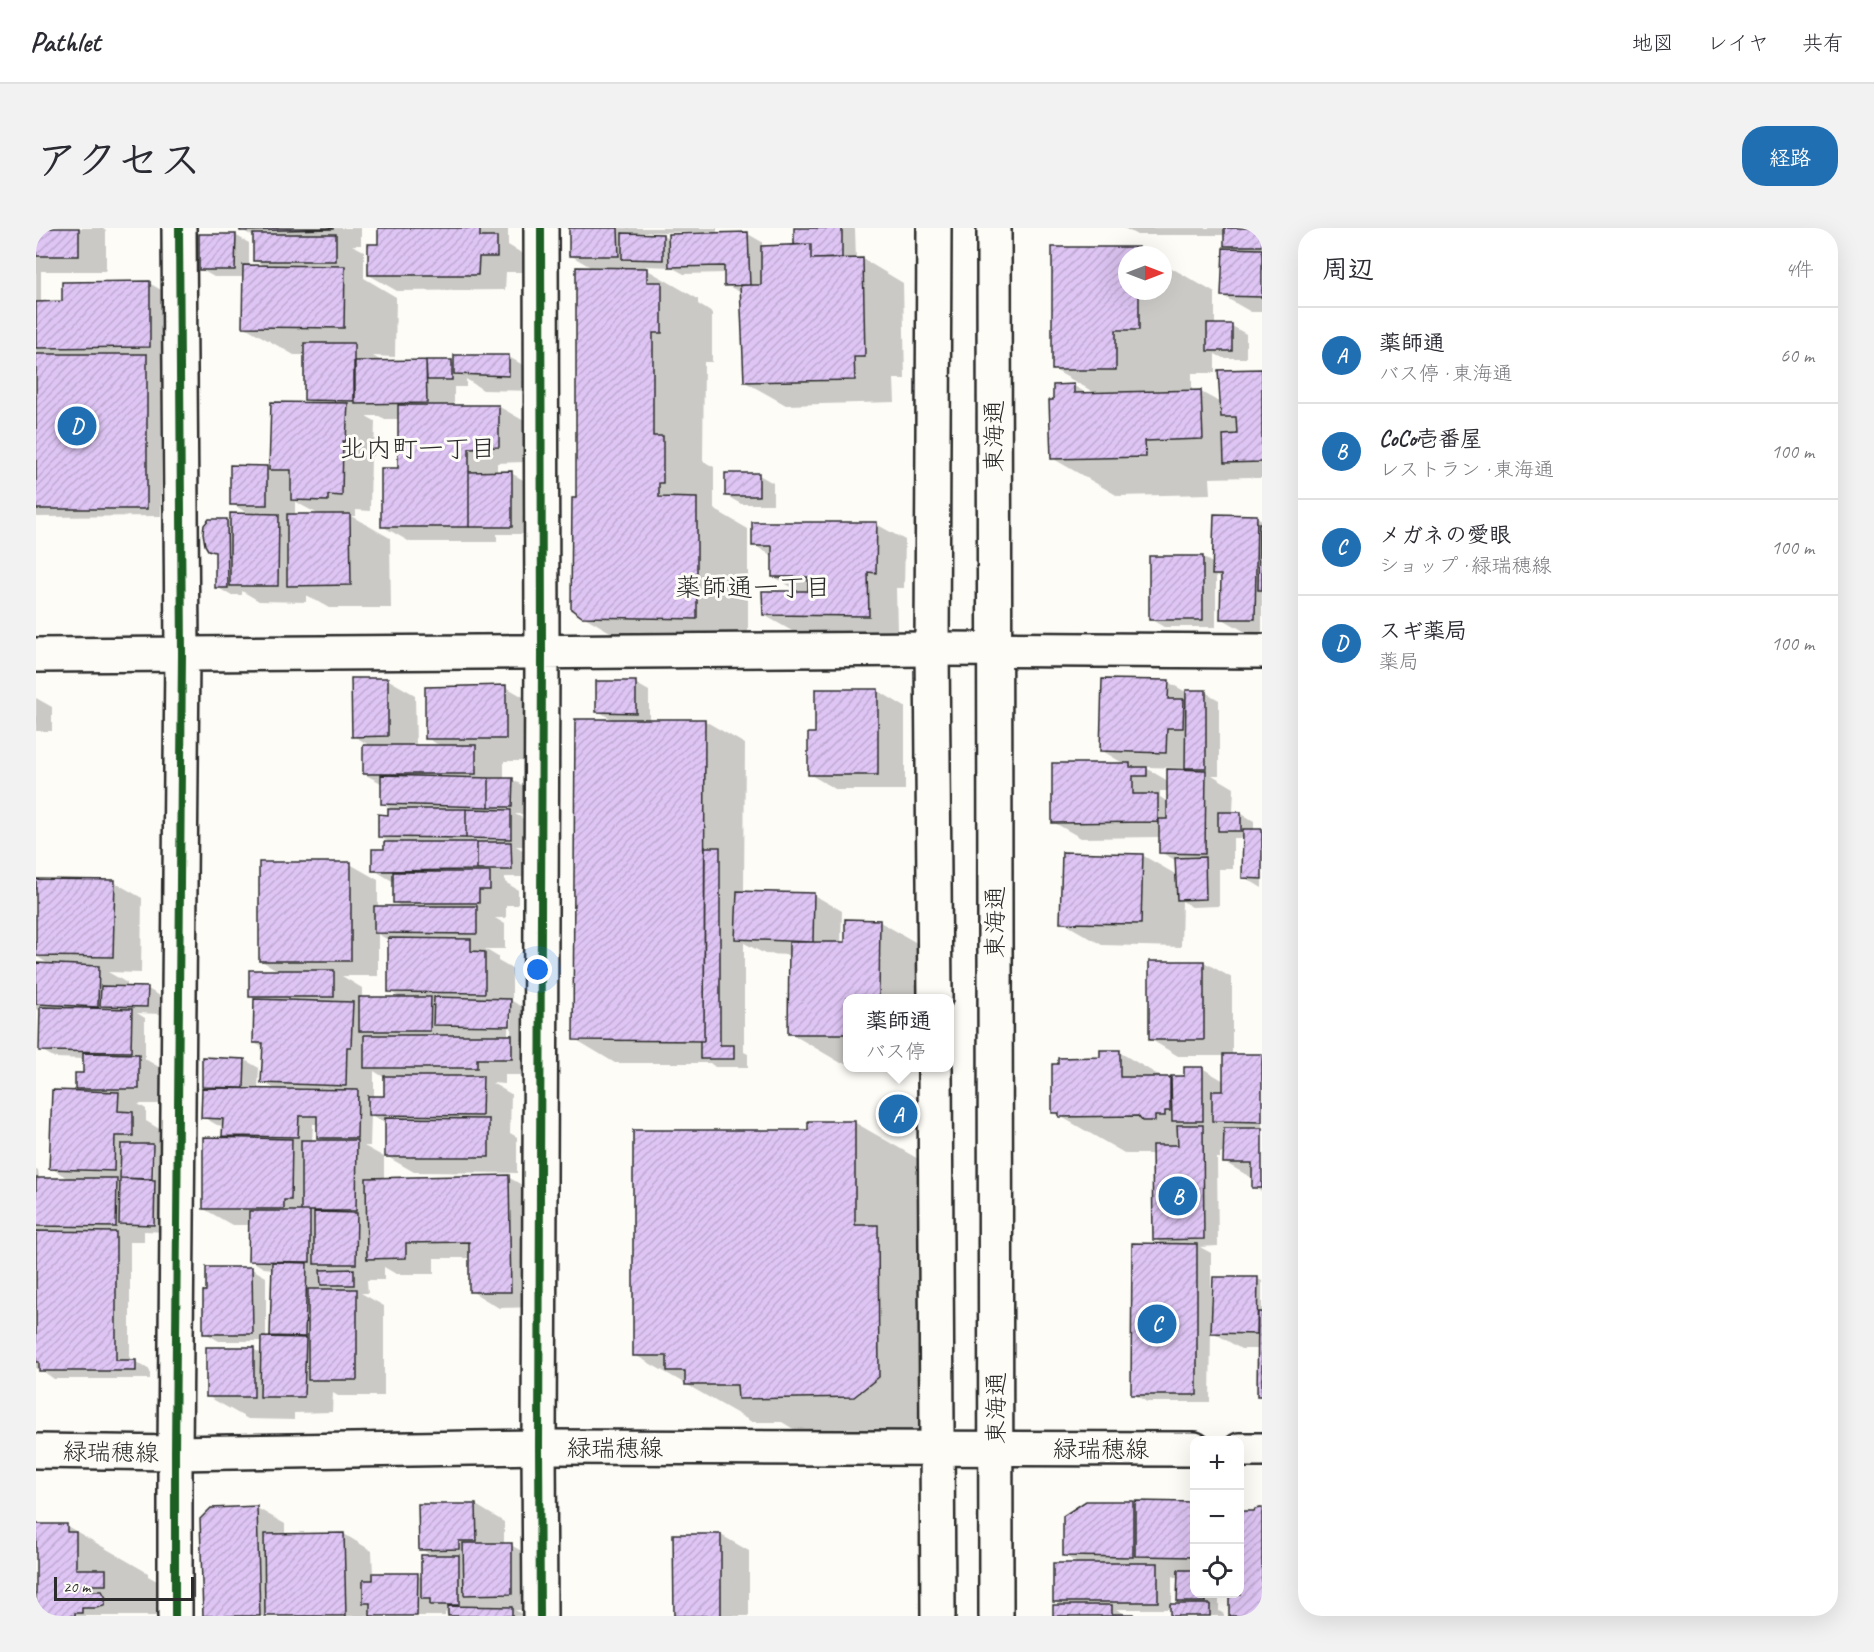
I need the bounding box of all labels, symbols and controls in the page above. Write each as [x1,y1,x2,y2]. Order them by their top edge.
text: Pathlet [30,24,100,59]
text: 地図 [1632,30,1674,56]
text: レイヤ [1707,30,1769,56]
text: 共有 [1802,30,1844,56]
button: 経路 [1742,126,1838,186]
text: アクセス [36,134,201,187]
north arrow [1118,246,1172,300]
text: 周辺 [1322,253,1374,286]
text: 4件 [1785,257,1814,282]
text: 薬師通 [1379,329,1445,357]
text: A [1336,343,1347,368]
text: 60 m [1780,343,1814,368]
text: バス停 · 東海通 [1379,361,1512,386]
street label: 東海通 [979,400,1009,472]
pin: D [58,404,96,448]
text: CoCo壱番屋 [1379,425,1482,453]
district label: 北内町一丁目 [340,432,496,465]
text: B [1336,439,1347,464]
text: 100 m [1771,439,1814,464]
text: レストラン · 東海通 [1379,457,1554,482]
text: メガネの愛眼 [1379,521,1511,549]
text: C [1337,535,1346,560]
text: 100 m [1771,535,1814,560]
text: ショップ · 緑瑞穂線 [1379,553,1552,578]
district label: 薬師通一丁目 [675,571,831,604]
text: スギ薬局 [1379,617,1467,645]
text: D [1336,631,1347,656]
text: 100 m [1771,631,1814,656]
text: 薬局 [1379,649,1419,674]
street label: 東海通 [980,886,1010,958]
your location [523,955,552,984]
popup [843,994,954,1072]
text: 薬師通 [865,1007,932,1035]
text: バス停 [865,1039,925,1064]
pin: A [878,1092,918,1136]
pin: B [1158,1174,1198,1218]
pin: C [1138,1302,1176,1346]
street label: 東海通 [981,1372,1011,1444]
street label: 緑瑞穂線 [567,1433,663,1463]
street label: 緑瑞穂線 [1053,1434,1149,1464]
street label: 緑瑞穂線 [63,1436,159,1468]
map controls [1190,1436,1244,1598]
button: + [1190,1436,1244,1490]
button: − [1190,1490,1244,1544]
button: locate [1190,1544,1244,1598]
scale bar [54,1574,194,1602]
text: 20 m [63,1577,90,1597]

